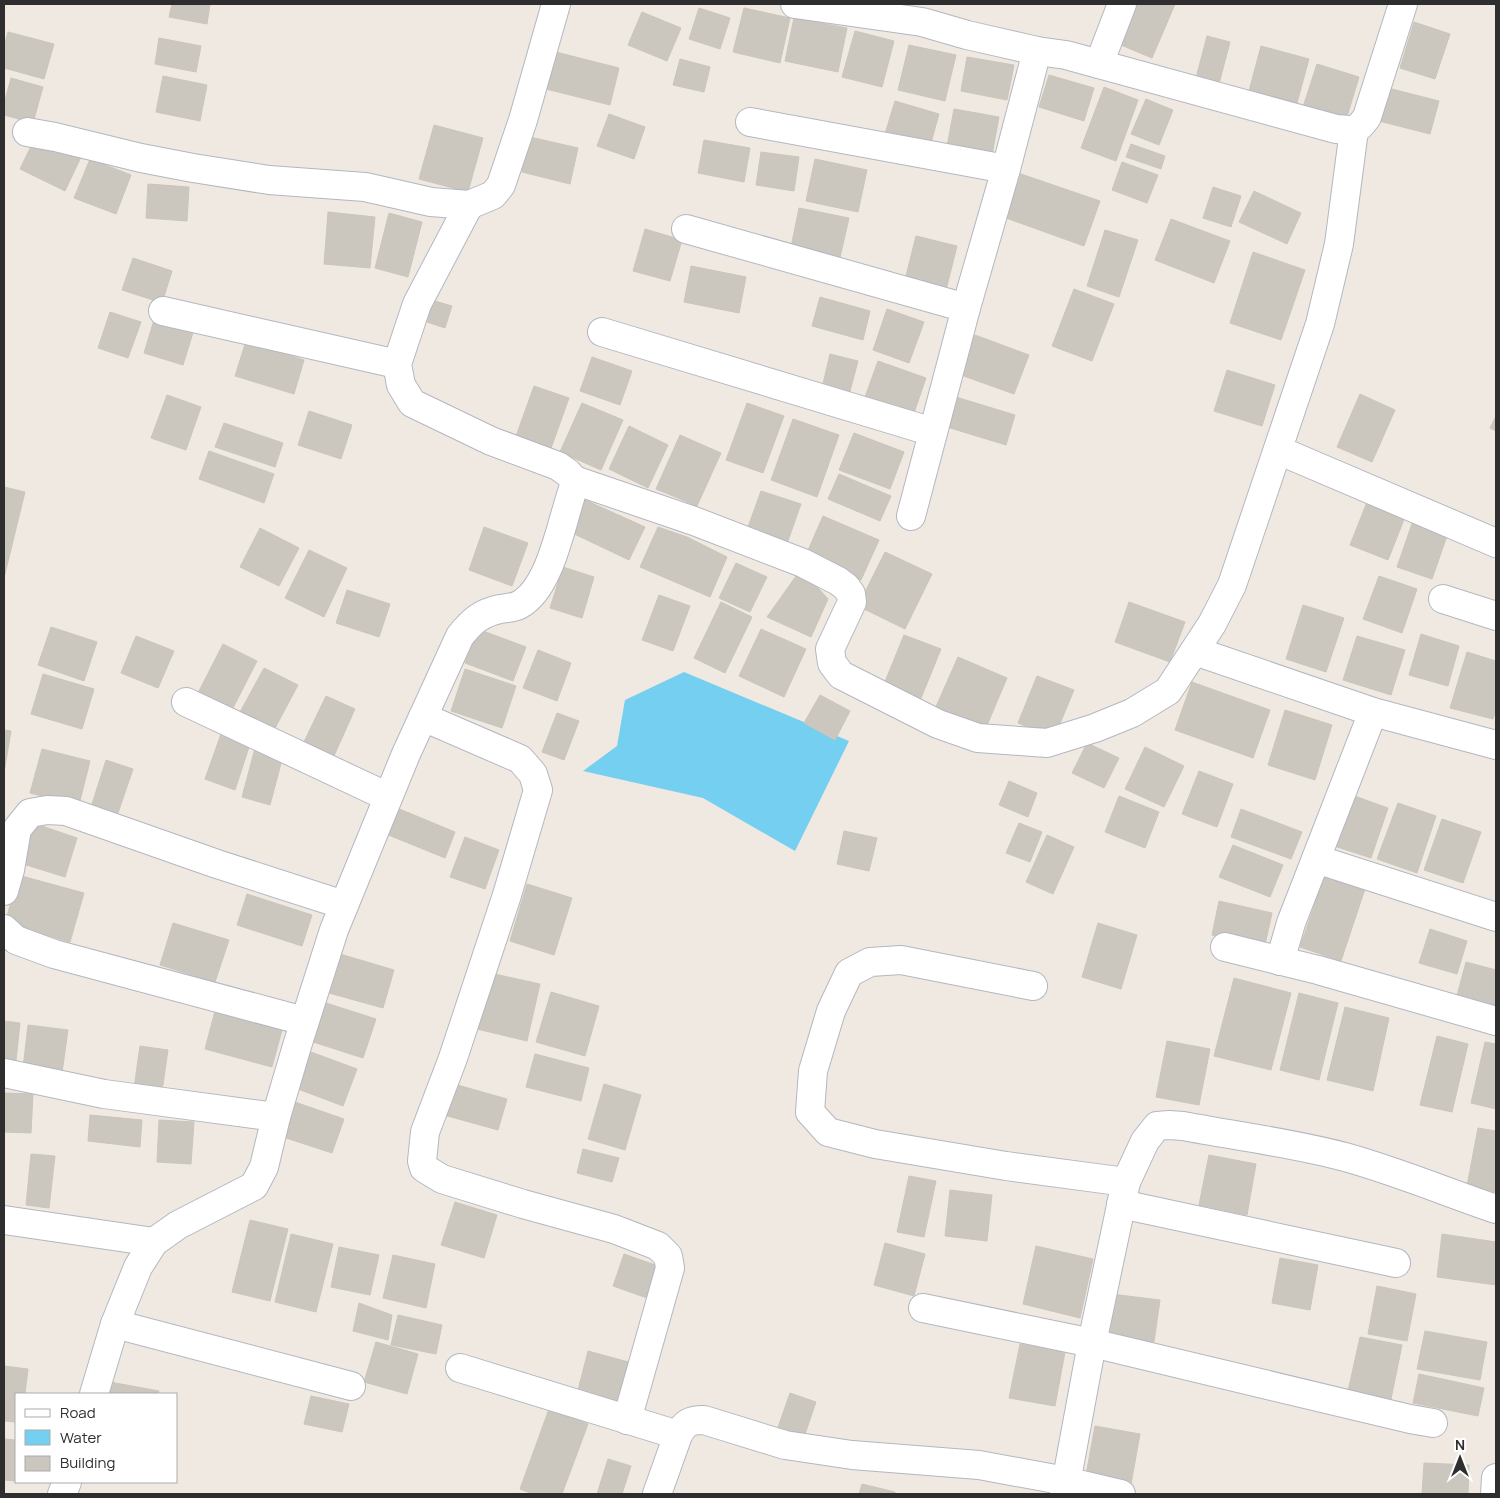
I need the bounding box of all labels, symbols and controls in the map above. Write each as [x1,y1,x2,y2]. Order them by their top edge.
legend [15,1393,178,1483]
text: Road [60,1402,96,1423]
text: Water [60,1427,102,1448]
north arrow [1435,1433,1485,1483]
text: N [1455,1435,1465,1454]
text: Building [60,1452,115,1473]

